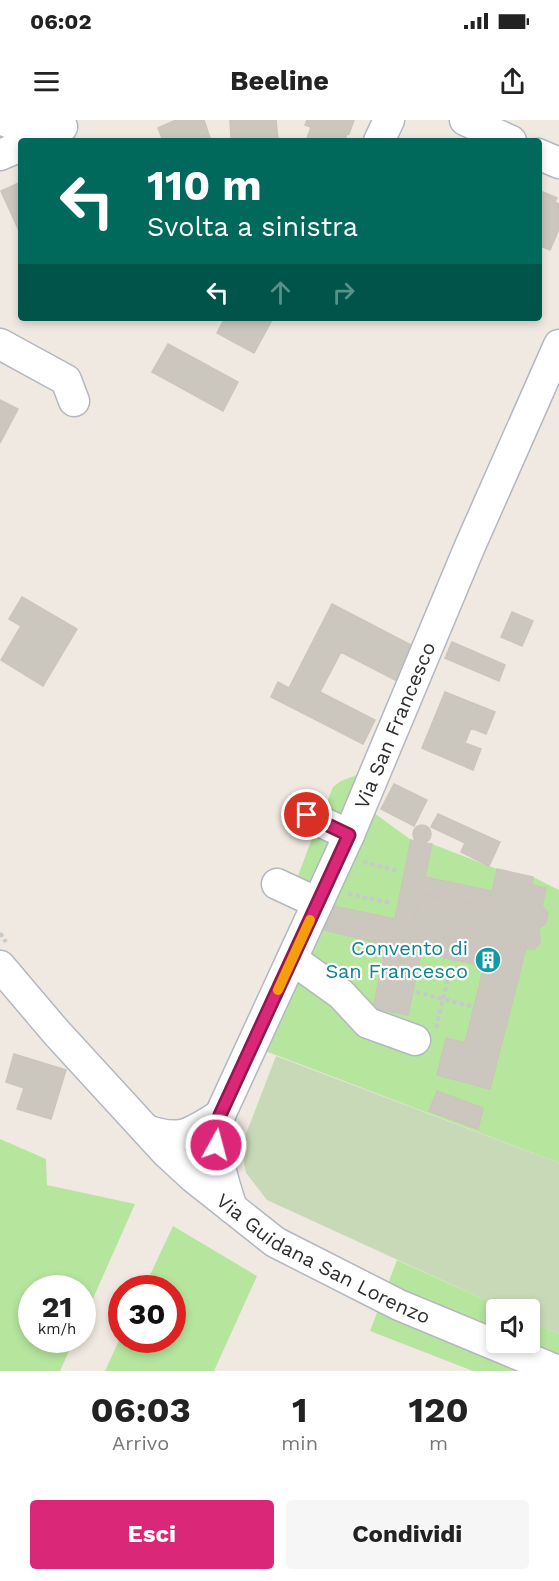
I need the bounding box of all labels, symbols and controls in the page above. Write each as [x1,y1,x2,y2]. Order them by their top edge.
text: 06:02 [30,9,92,34]
icon: menu [30,65,63,98]
text: Beeline [230,65,329,97]
icon: share [496,65,529,98]
text: 110 m [147,161,262,210]
icon: left [48,162,126,240]
text: Svolta a sinistra [147,211,358,243]
icon: left [201,276,234,309]
icon: ahead [264,276,297,309]
icon: right [327,276,360,309]
street label: Via San Francesco [349,638,440,813]
pin [281,789,332,840]
icon: arrive [290,798,323,831]
place label: Convento di San Francesco [325,936,468,983]
building icon: Convento di San Francesco [473,945,503,975]
position arrow [184,1113,248,1177]
street label: Via Guidana San Lorenzo [212,1188,434,1329]
speed limit sign: 30 [108,1275,186,1353]
text: 21 [42,1289,72,1324]
map controls [486,1299,540,1353]
button: sound [486,1299,540,1353]
text: km/h [38,1320,76,1338]
text: 06:03 [90,1389,191,1431]
text: 1 [292,1389,307,1431]
text: 120 [408,1389,469,1431]
text: Arrivo [112,1431,169,1455]
text: min [281,1431,318,1455]
text: m [429,1431,448,1455]
button: Esci [30,1500,274,1569]
button: Condividi [286,1500,529,1569]

